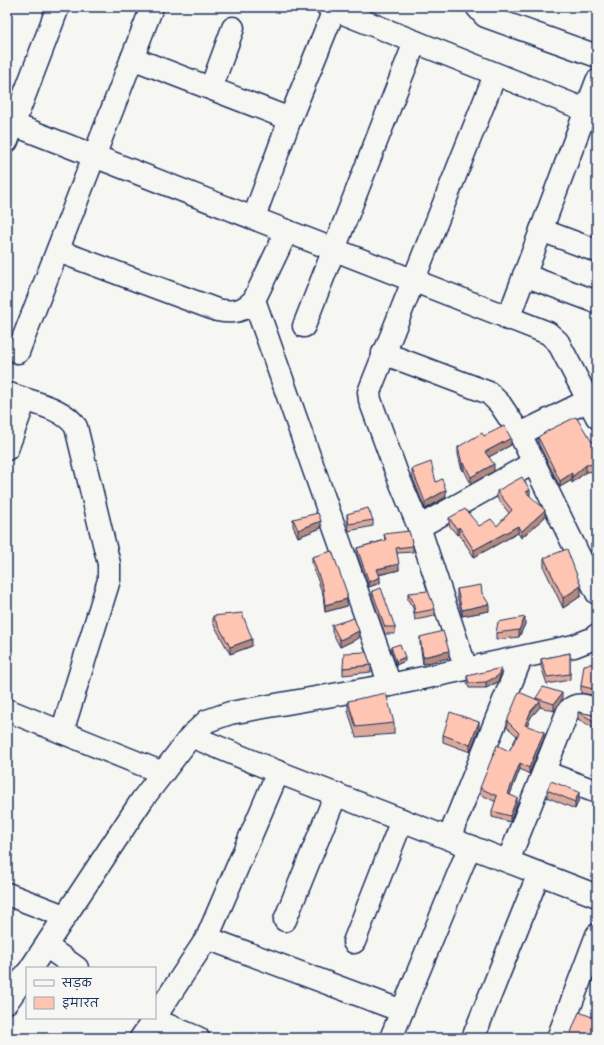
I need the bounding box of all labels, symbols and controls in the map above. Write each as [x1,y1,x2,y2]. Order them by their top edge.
legend [26,967,156,1019]
text: सड़क [61,976,93,991]
text: इमारत [62,996,100,1010]

